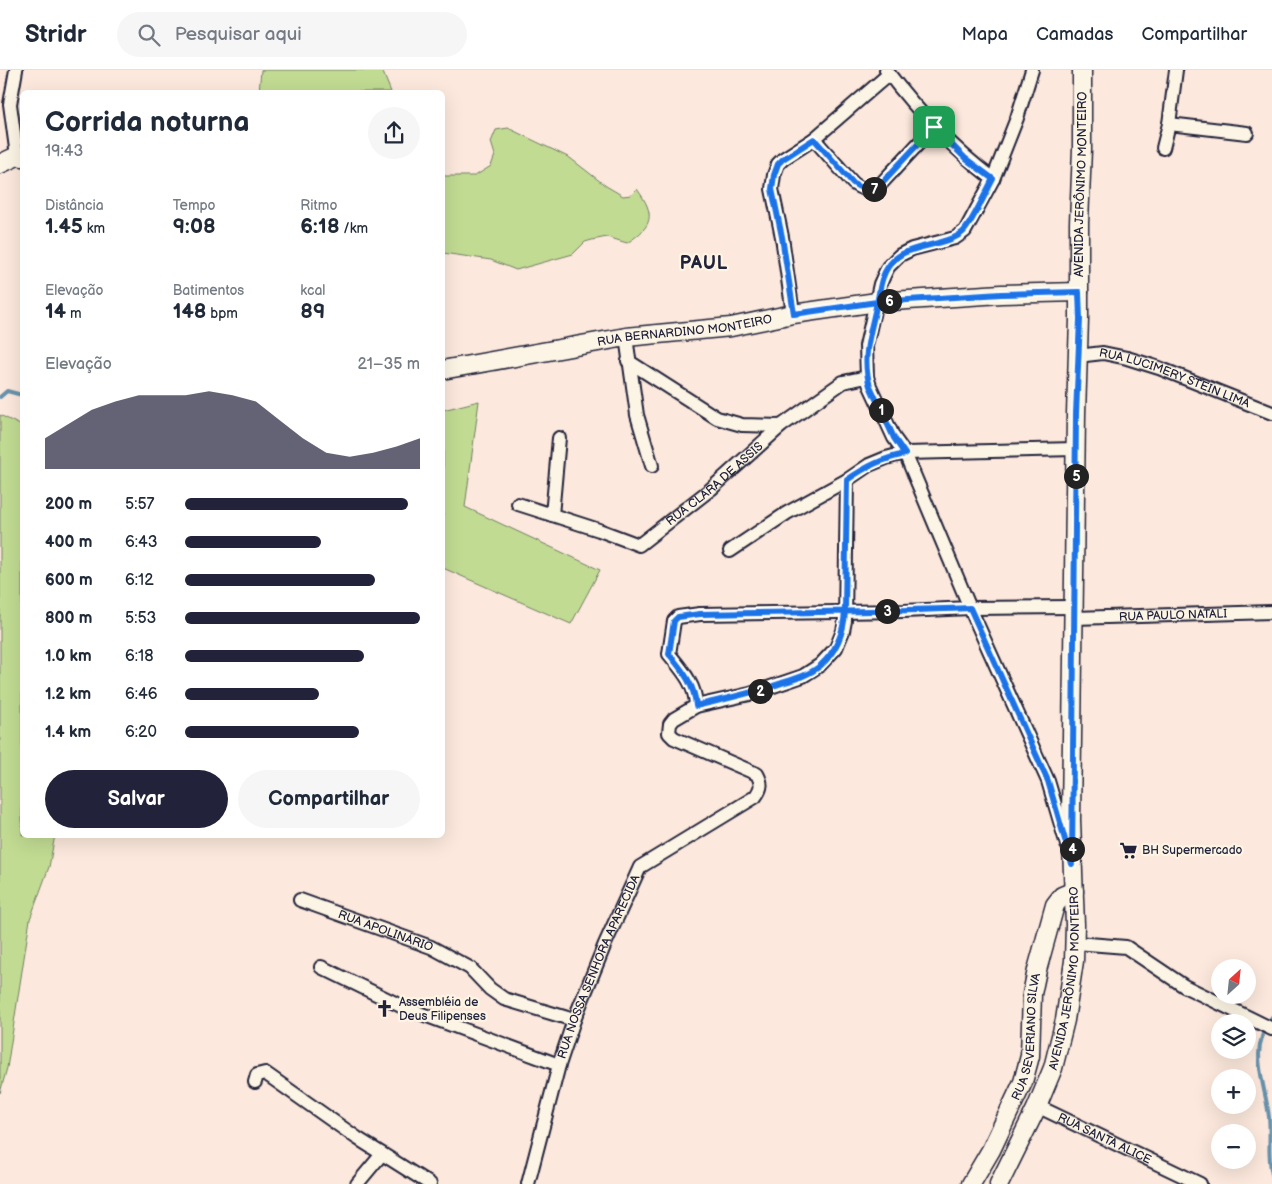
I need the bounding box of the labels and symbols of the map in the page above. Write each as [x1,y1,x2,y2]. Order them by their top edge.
street label: AVENIDA JERÔNIMO MONTEIRO [1071,92,1090,277]
pin [913,106,955,148]
pin: 7 [862,176,886,202]
district label: PAUL [680,253,728,274]
pin: 6 [876,288,902,314]
street label: RUA BERNARDINO MONTEIRO [596,311,773,350]
street label: RUA LUCIMERY STEIN LIMA [1098,345,1253,411]
pin: 1 [868,398,894,422]
street label: RUA CLARA DE ASSIS [663,438,766,529]
pin: 5 [1064,464,1088,488]
pin: 3 [874,598,900,624]
street label: RUA PAULO NATALI [1119,606,1228,624]
pin: 2 [748,678,772,704]
pin: 4 [1060,836,1084,862]
supermarket icon: BH Supermercado [1118,840,1138,860]
place label: BH Supermercado [1142,843,1243,858]
street label: RUA NOSSA SENHORA APARECIDA [554,872,643,1061]
street label: AVENIDA JERÔNIMO MONTEIRO [1045,886,1083,1072]
street label: RUA APOLINÁRIO [336,907,435,955]
north arrow [1211,959,1256,1004]
street label: RUA SEVERIANO SILVA [1008,971,1044,1103]
place label: Assembléia de Deus Filipenses [399,995,486,1024]
church icon: Assembléia de Deus Filipenses [375,999,395,1019]
street label: RUA SANTA ALICE [1055,1110,1154,1167]

